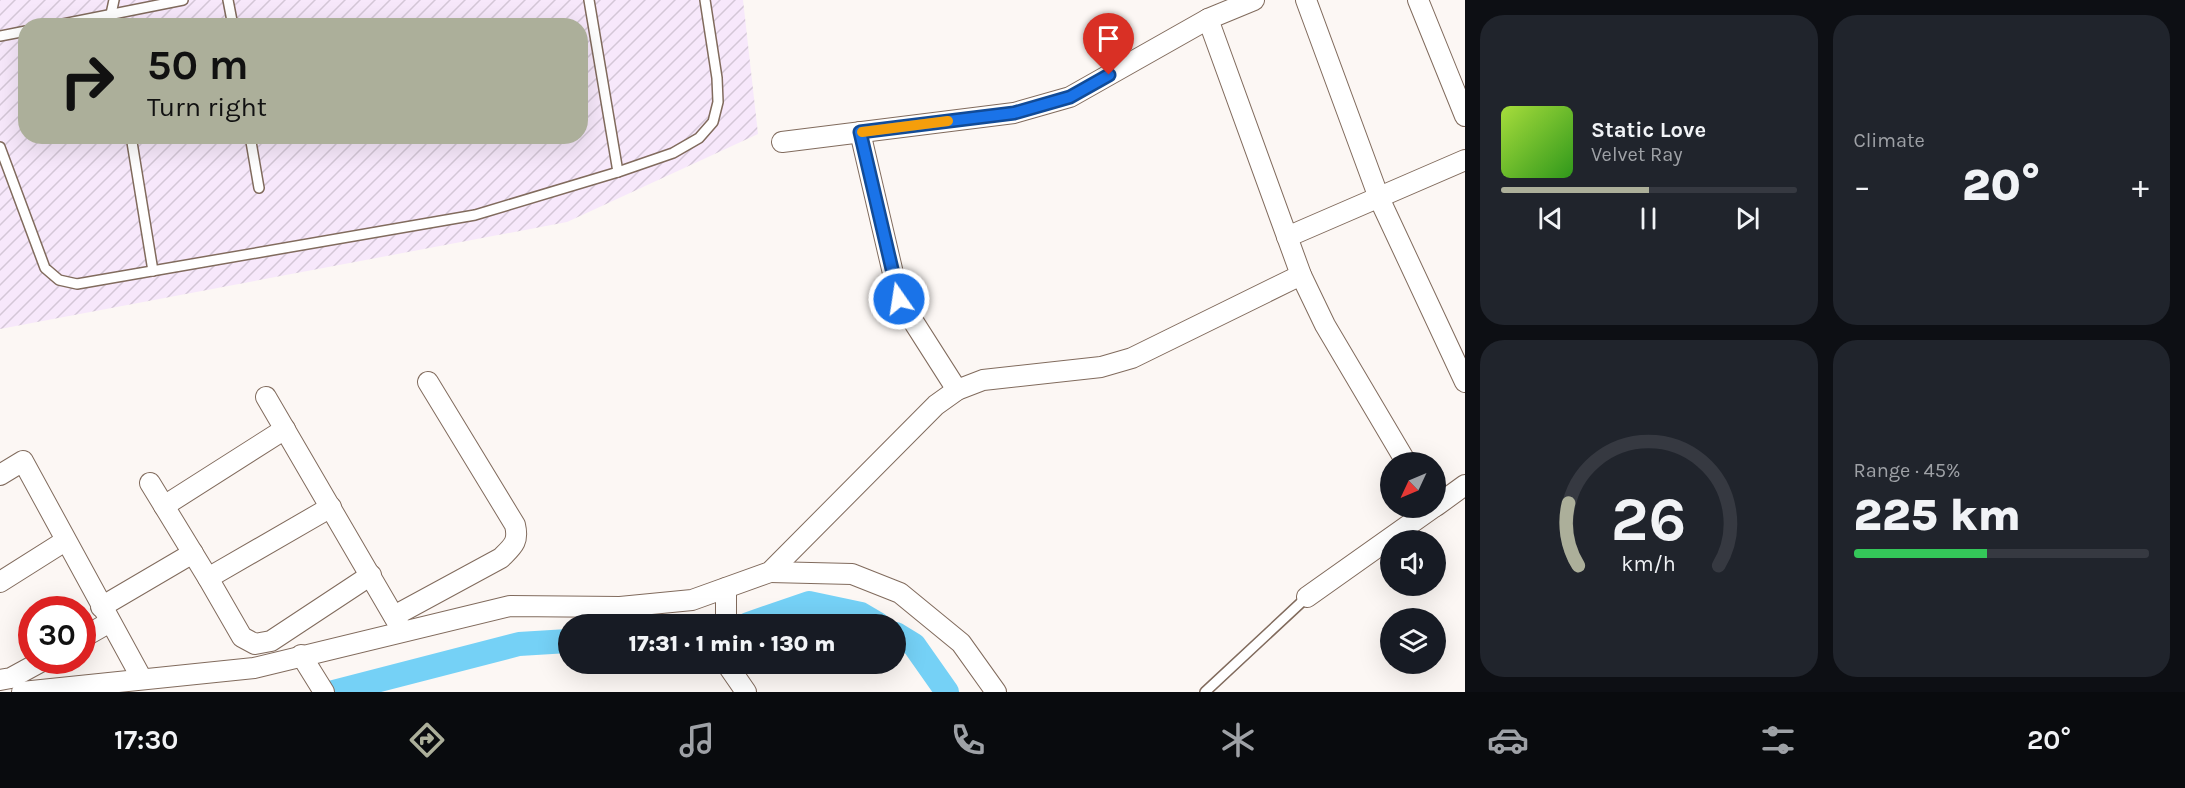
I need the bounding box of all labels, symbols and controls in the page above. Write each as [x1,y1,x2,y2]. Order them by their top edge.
pin [1083,13,1134,75]
icon: arrive [1092,22,1125,55]
text: 50 m [147,40,249,90]
icon: right [48,42,126,120]
text: Turn right [147,91,267,123]
text: Static Love [1591,117,1706,143]
text: Climate [1854,129,1925,152]
text: Velvet Ray [1591,143,1683,166]
text: 20° [1962,159,2040,211]
text: − [1854,167,1871,205]
text: + [2132,167,2149,205]
icon: previous [1534,202,1567,235]
icon: pause [1632,202,1665,235]
icon: next [1731,202,1764,235]
position arrow [867,267,931,331]
north arrow [1380,452,1446,518]
map controls [1380,452,1446,674]
text: Range · 45% [1854,459,1960,482]
text: 26 [1611,483,1687,556]
text: 225 km [1854,489,2021,541]
button: sound [1380,530,1446,596]
text: km/h [1622,551,1676,576]
speed limit sign: 30 [18,596,96,674]
button: layers [1380,608,1446,674]
text: 17:31 · 1 min · 130 m [628,631,836,657]
icon: directions [406,719,448,761]
icon: music [676,719,718,761]
icon: phone [947,719,989,761]
icon: climate [1217,719,1259,761]
icon: car [1487,719,1529,761]
icon: filters [1757,719,1799,761]
text: 17:30 [114,724,178,756]
text: 20° [2027,724,2071,756]

